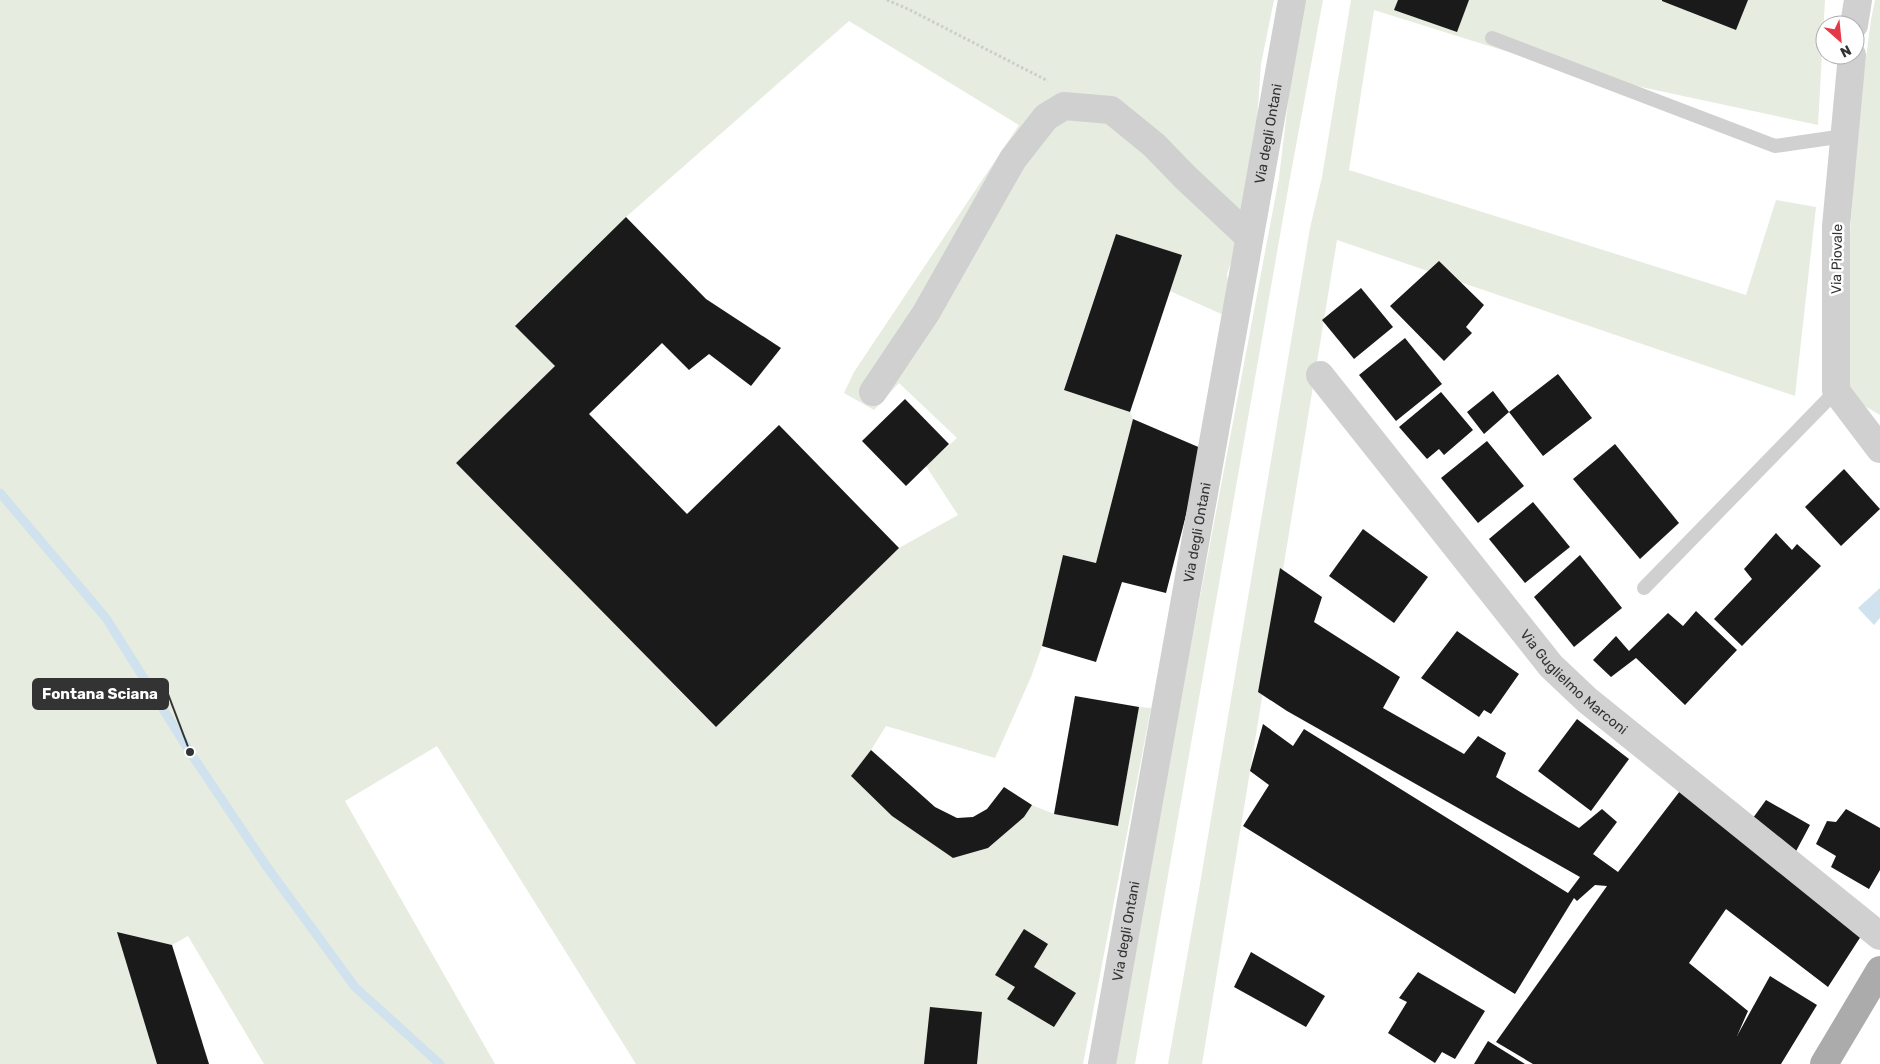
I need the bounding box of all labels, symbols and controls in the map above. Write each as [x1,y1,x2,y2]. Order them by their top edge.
north arrow [1815,15,1865,65]
text: N [1837,41,1854,61]
street label: Via degli Ontani [1251,82,1285,185]
street label: Via Piovale [1828,224,1846,294]
street label: Via degli Ontani [1180,481,1214,584]
street label: Via Guglielmo Marconi [1517,626,1631,738]
callout: Fontana Sciana [33,679,168,709]
text: Fontana Sciana [42,685,158,703]
street label: Via degli Ontani [1108,880,1143,983]

